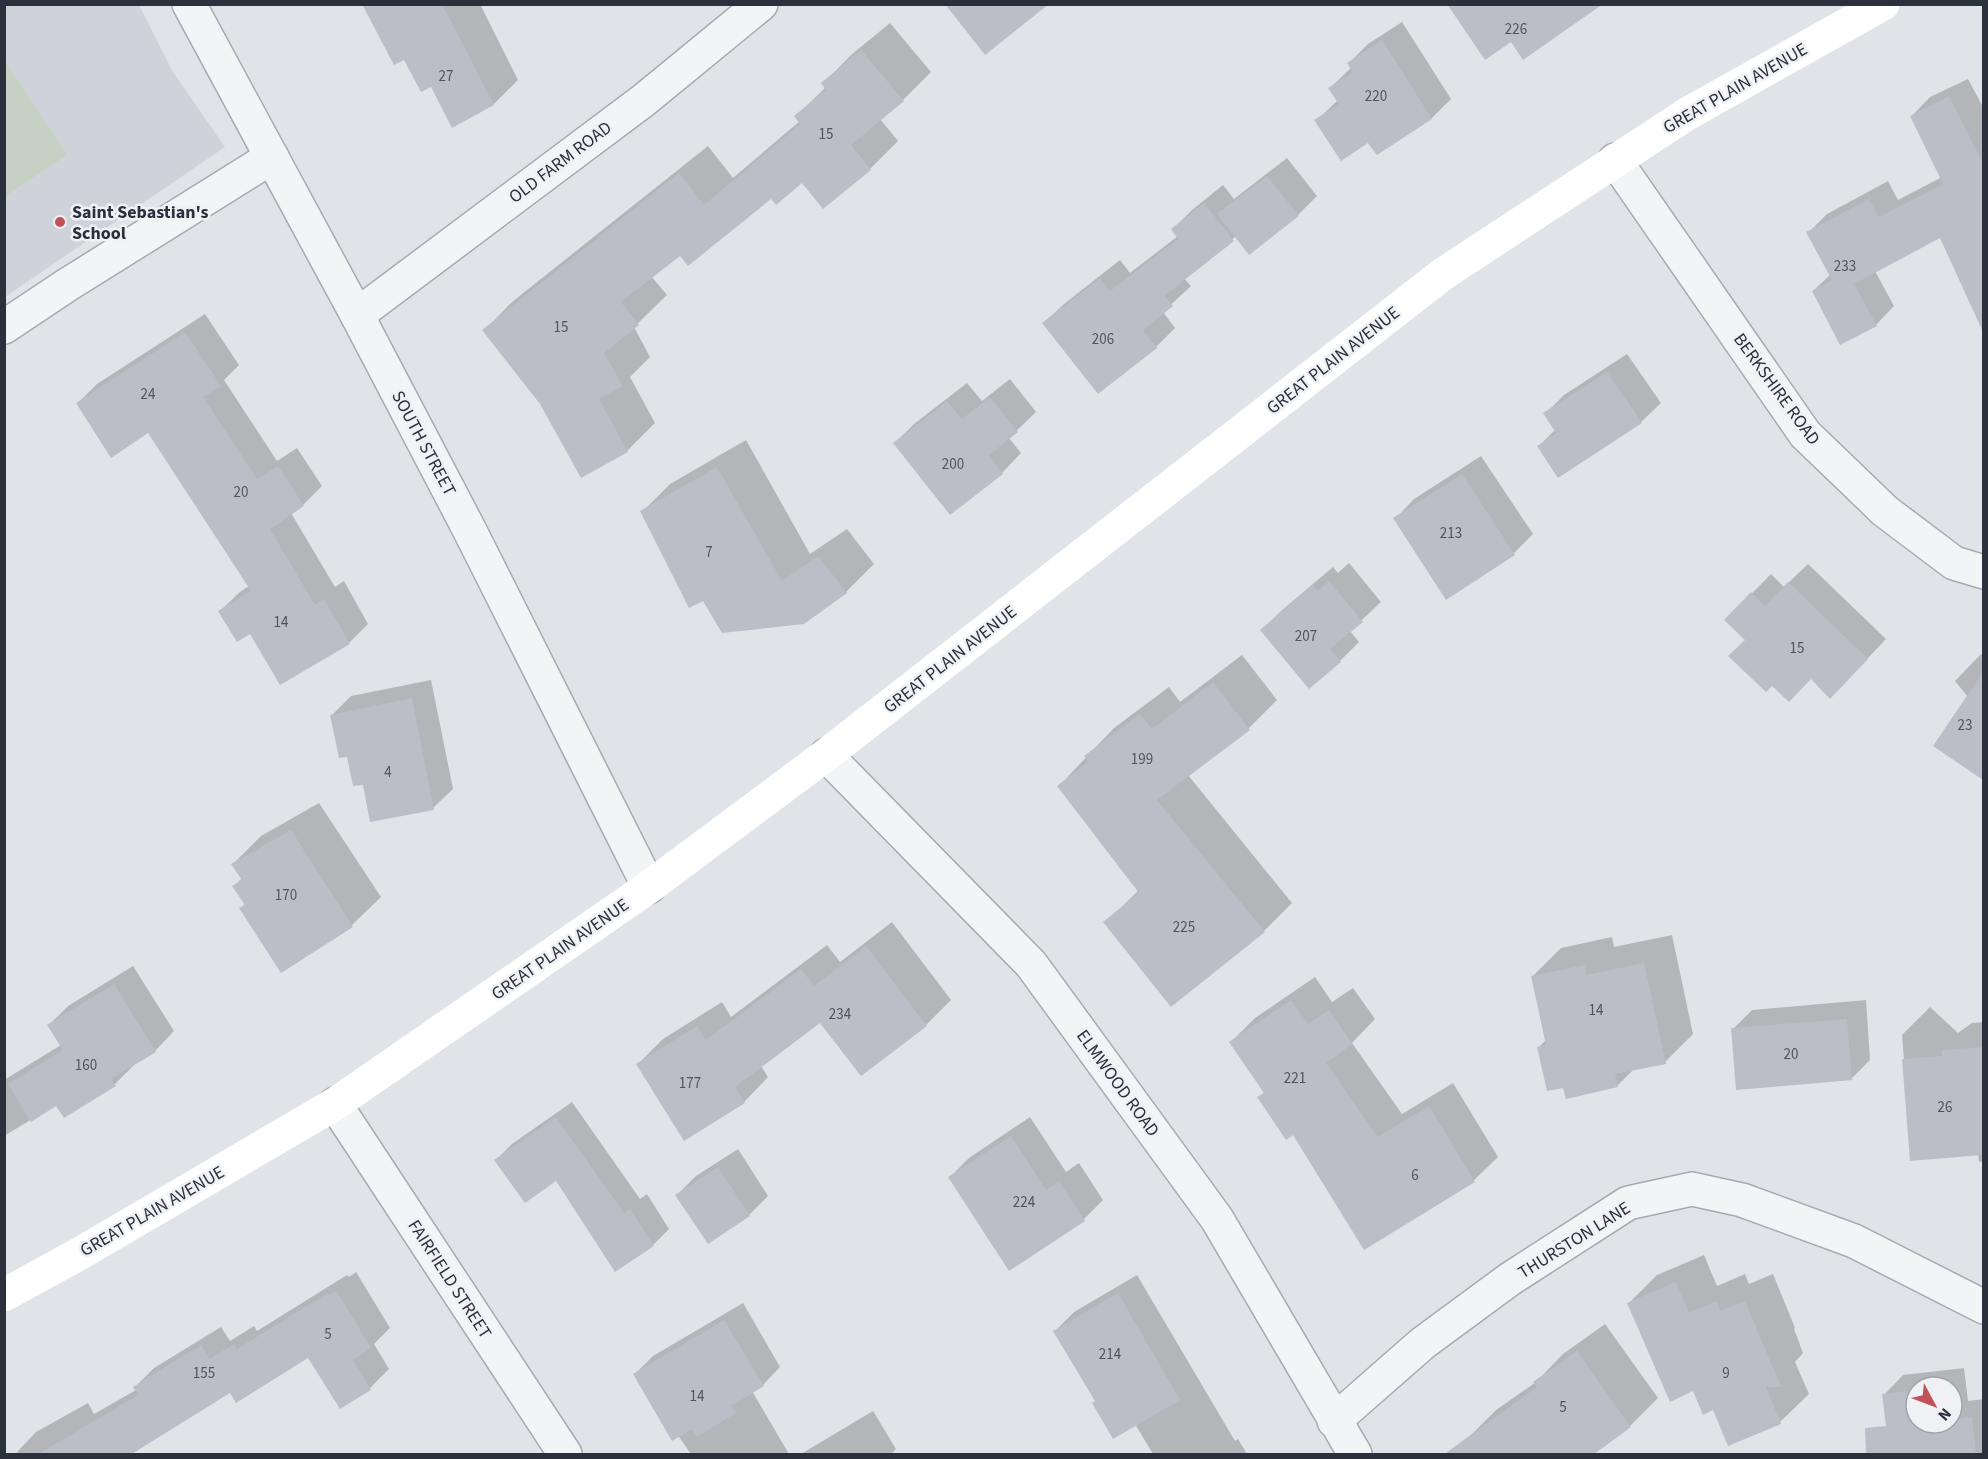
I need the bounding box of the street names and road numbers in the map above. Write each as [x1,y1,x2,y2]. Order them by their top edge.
street label: GREAT PLAIN AVENUE [1659,37,1812,140]
street label: OLD FARM ROAD [504,115,617,209]
street label: GREAT PLAIN AVENUE [1262,300,1405,420]
street label: BERKSHIRE ROAD [1727,328,1826,450]
street label: SOUTH STREET [385,386,462,501]
street label: GREAT PLAIN AVENUE [879,599,1022,719]
street label: GREAT PLAIN AVENUE [487,893,634,1006]
street label: ELMWOOD ROAD [1070,1025,1165,1142]
street label: GREAT PLAIN AVENUE [76,1160,229,1263]
street label: THURSTON LANE [1513,1196,1635,1285]
street label: FAIRFIELD STREET [402,1215,498,1344]

